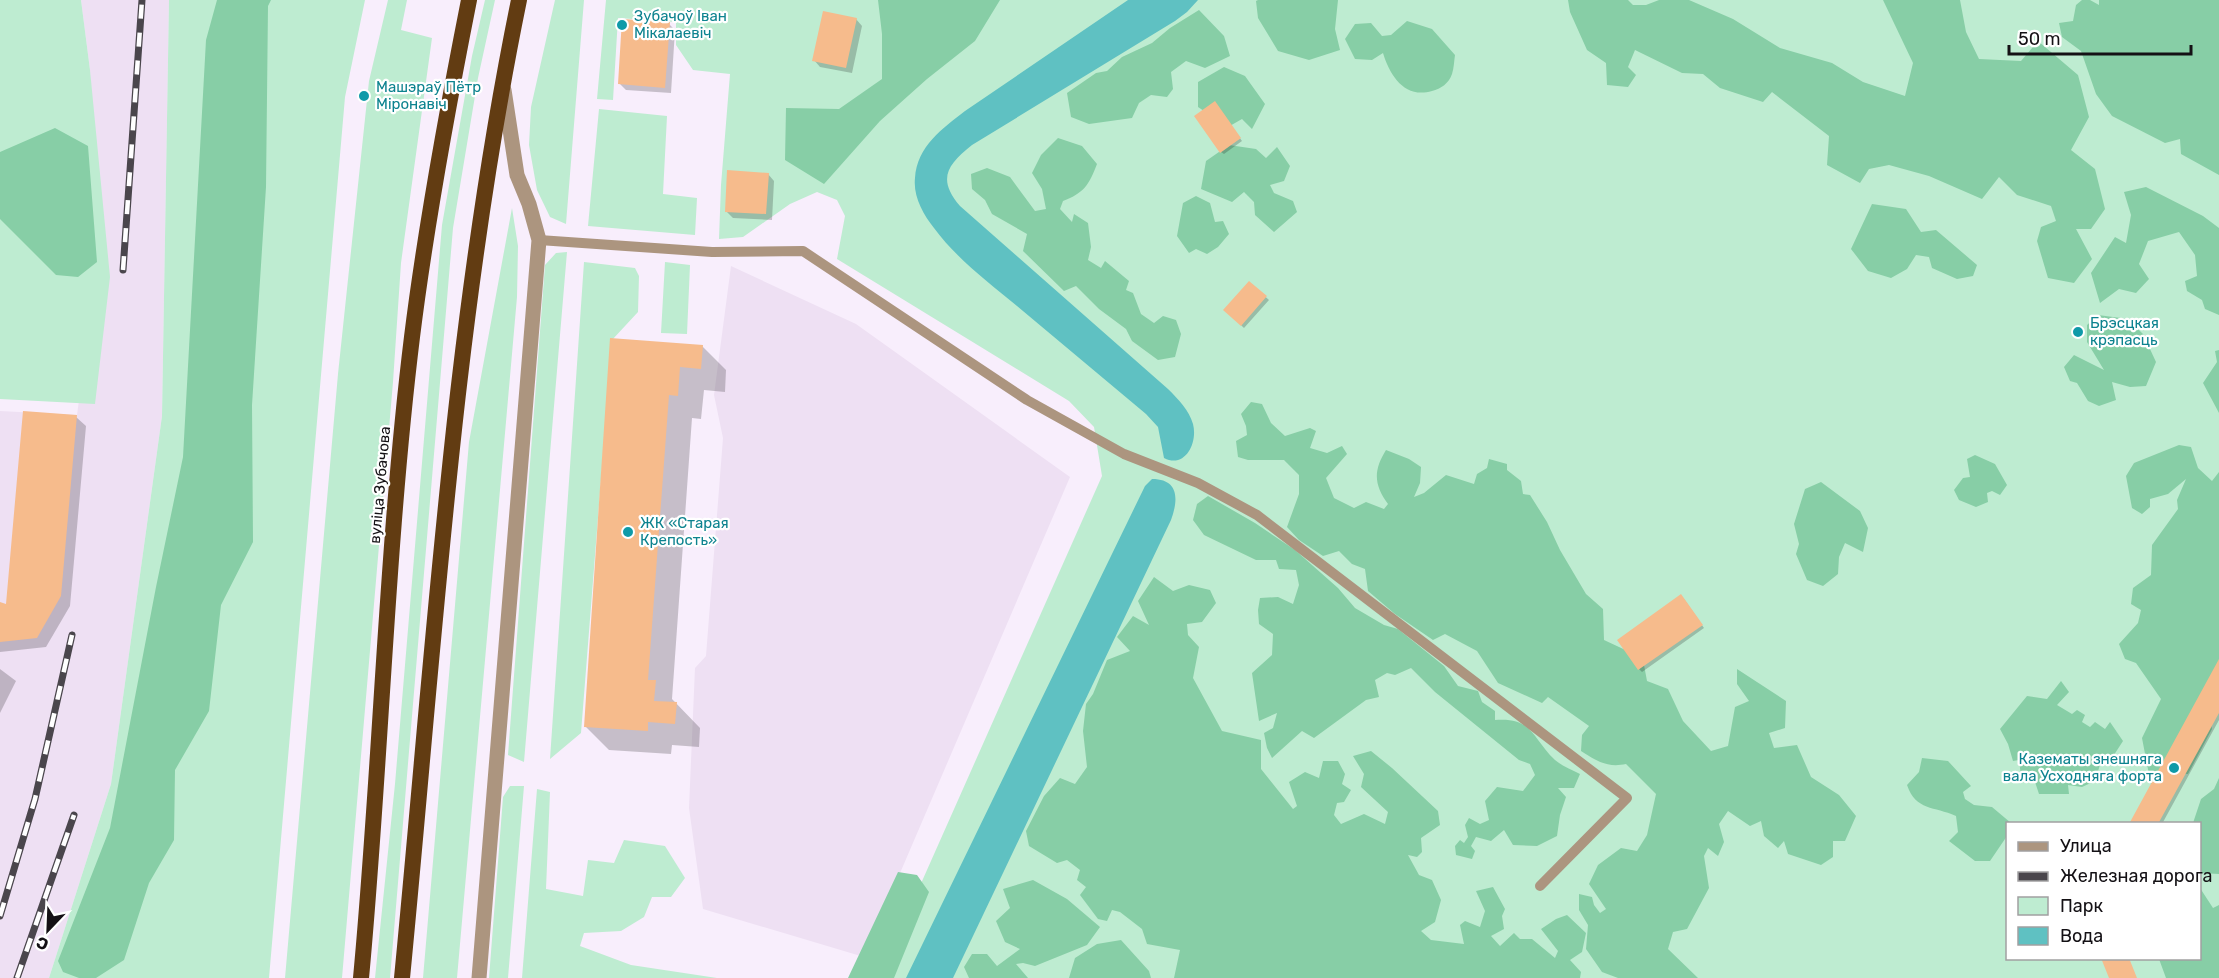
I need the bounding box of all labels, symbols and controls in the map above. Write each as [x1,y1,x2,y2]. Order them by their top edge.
place label: Зубачоў Іван Мікалаевіч [634,7,727,42]
marker: Зубачоў Іван Мікалаевіч [615,18,629,32]
scale bar [2009,18,2190,56]
text: 50 m [2018,28,2061,50]
place label: Машэраў Пётр Міронавіч [376,78,481,113]
marker: Машэраў Пётр Міронавіч [357,89,371,103]
place label: Брэсцкая крэпасць [2090,314,2159,349]
marker: Брэсцкая крэпасць [2071,325,2085,339]
street label: вуліца Зубачова [366,426,394,544]
place label: ЖК «Старая Крепость» [640,514,729,549]
marker: ЖК «Старая Крепость» [621,525,635,539]
place label: Казематы знешняга вала Усходняга форта [2003,750,2162,785]
marker: Казематы знешняга вала Усходняга форта [2167,761,2181,775]
legend [2006,822,2201,960]
text: Улица [2060,835,2112,857]
text: Железная дорога [2060,865,2213,887]
text: Парк [2060,895,2104,917]
north arrow [18,900,78,960]
text: Вода [2060,925,2103,947]
text: С [33,932,51,954]

